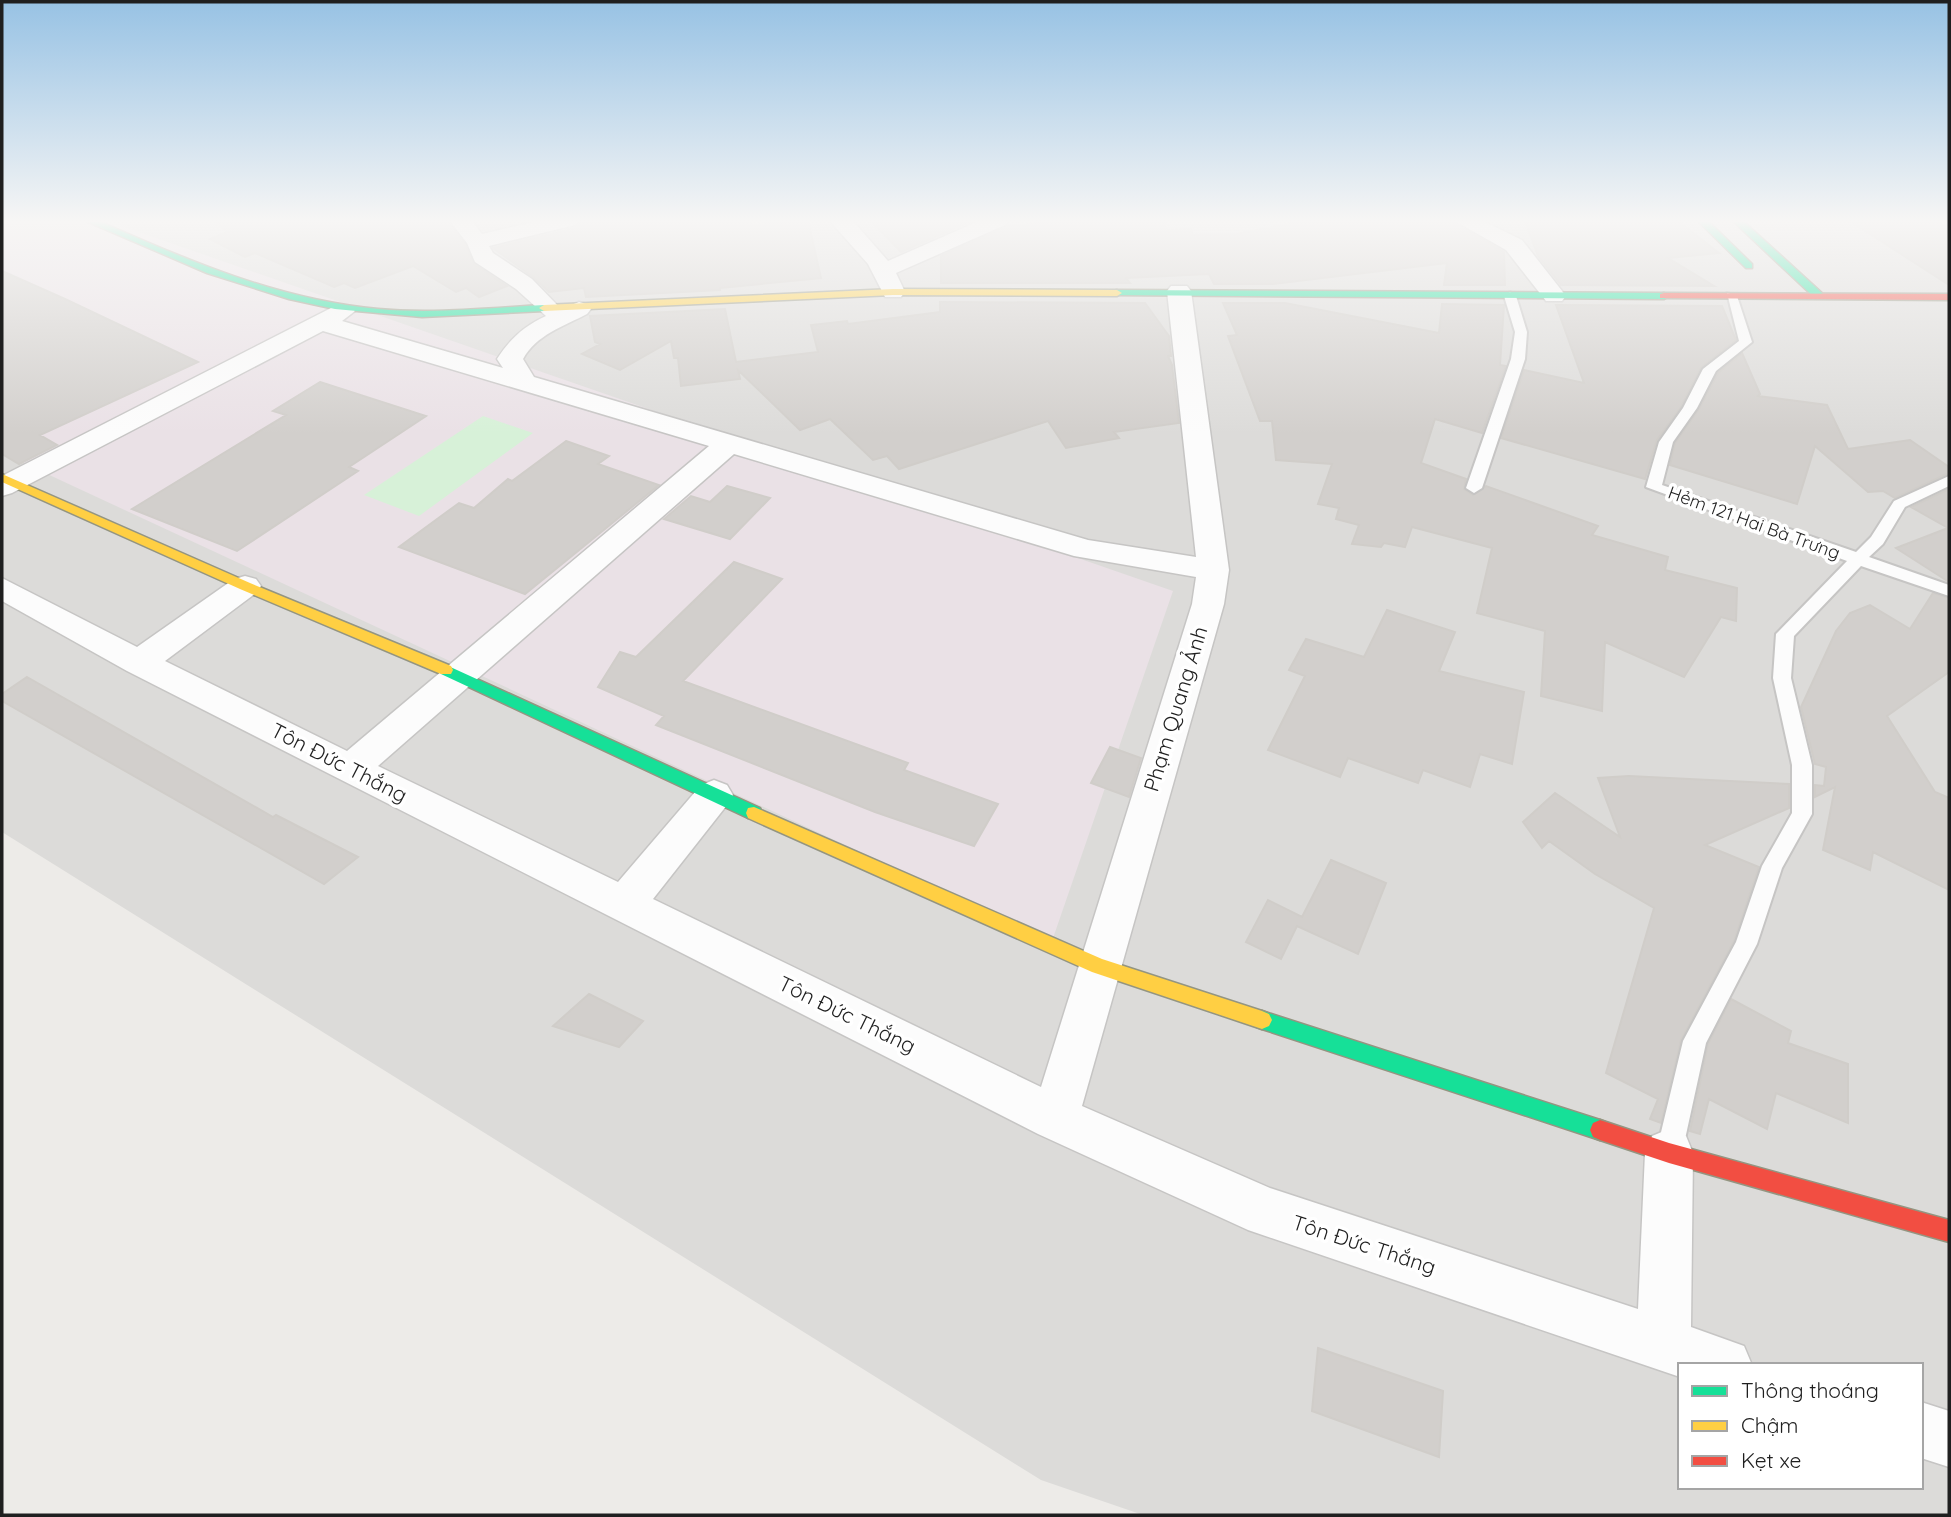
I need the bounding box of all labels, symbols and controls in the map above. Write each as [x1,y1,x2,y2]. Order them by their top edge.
street label: Hẻm 121 Hai Bà Trưng [1665,481,1843,564]
street label: Phạm Quang Ảnh [1138,623,1213,795]
street label: Tôn Đức Thắng [267,717,412,808]
street label: Tôn Đức Thắng [775,970,920,1059]
street label: Tôn Đức Thắng [1289,1209,1439,1280]
legend [1678,1363,1923,1489]
text: Thông thoáng [1741,1377,1879,1403]
text: Chậm [1741,1412,1799,1438]
text: Kẹt xe [1741,1447,1801,1473]

